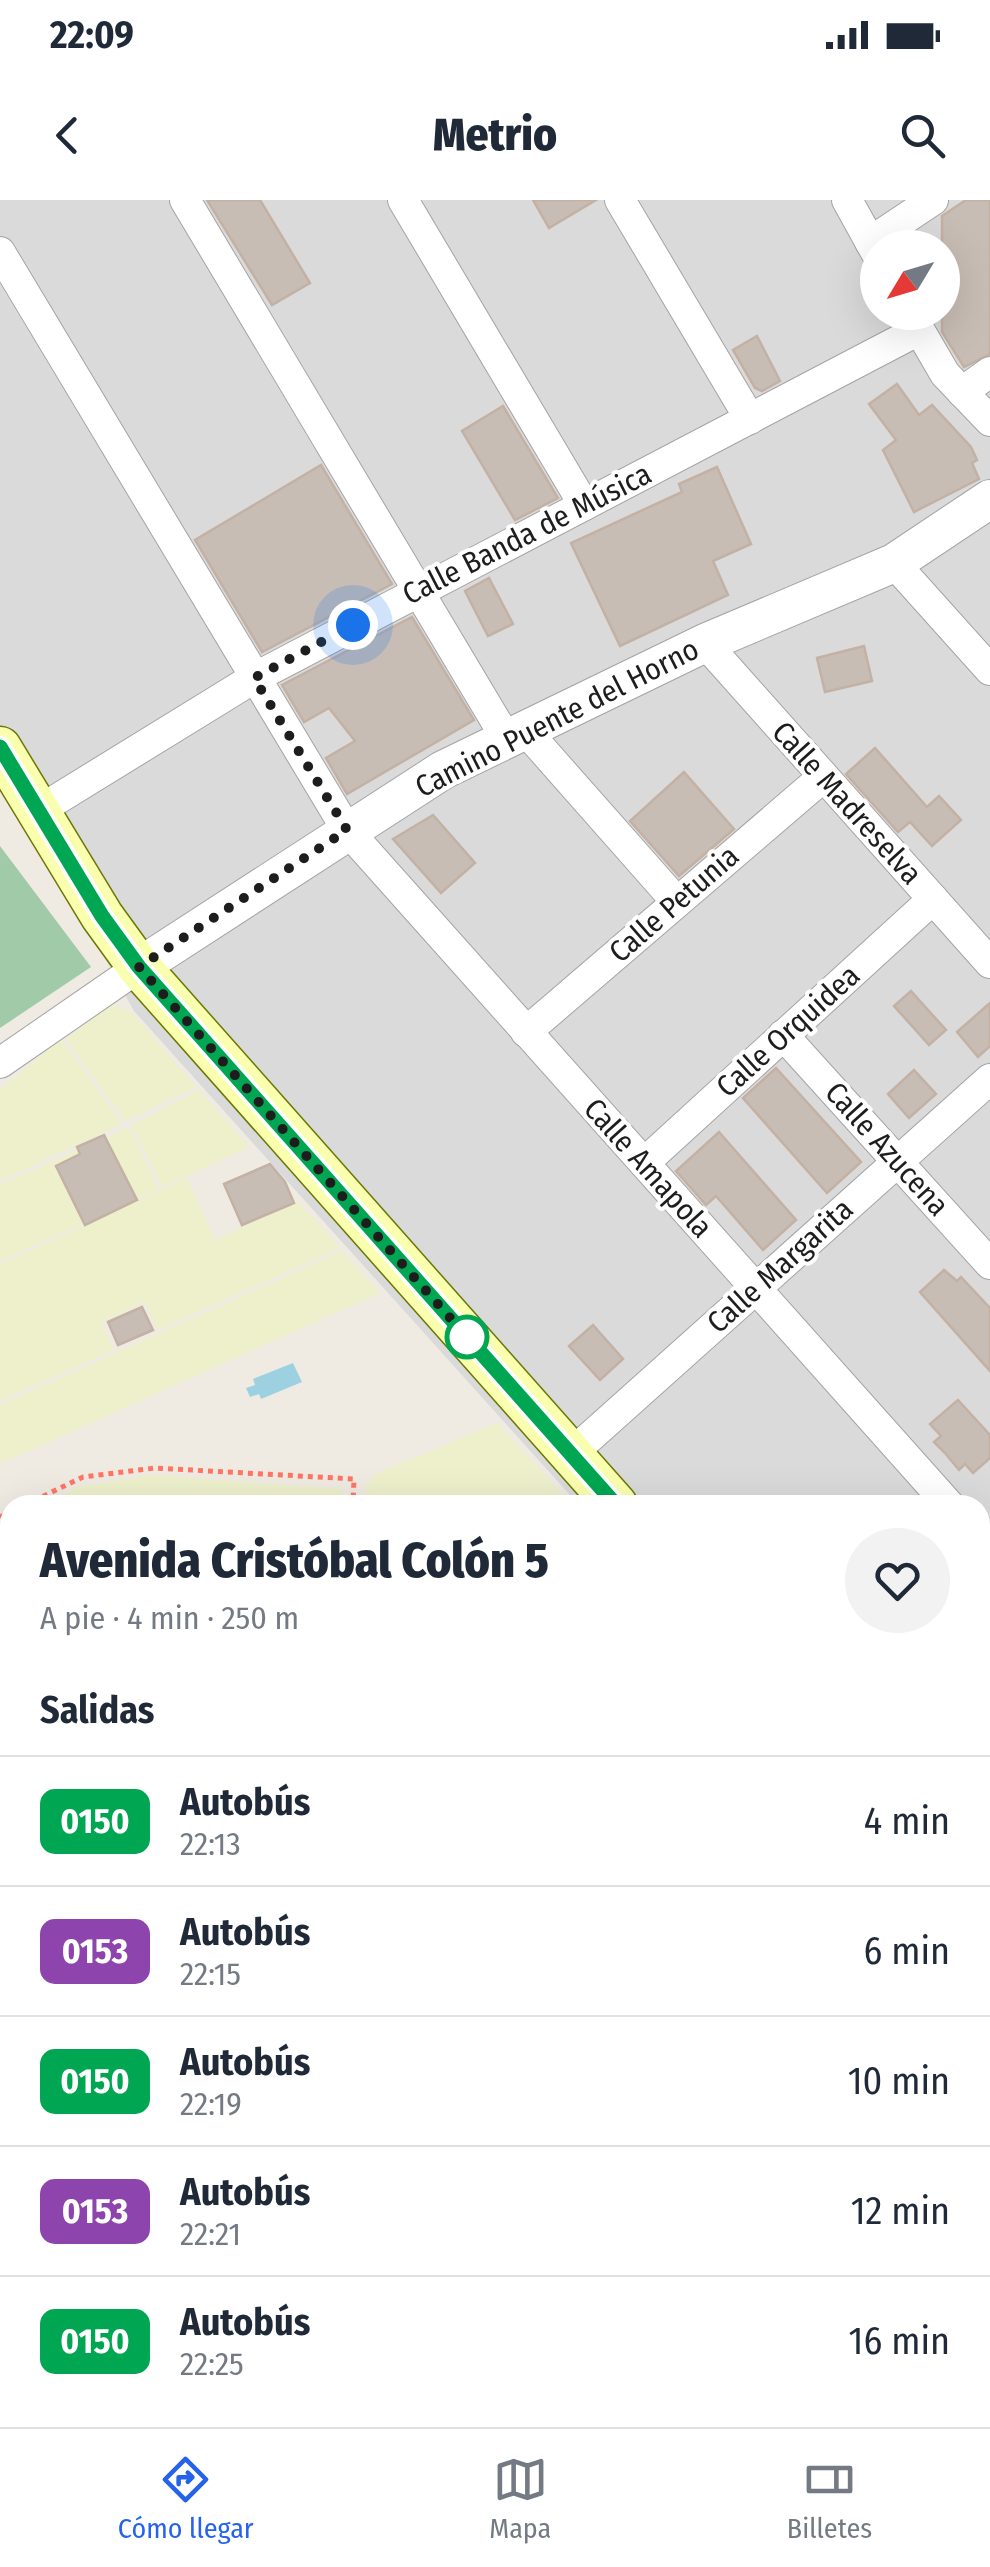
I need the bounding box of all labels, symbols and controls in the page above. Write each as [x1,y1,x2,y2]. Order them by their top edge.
text: 22:09 [50,12,134,58]
icon: back [40,108,95,163]
text: Metrio [433,108,557,162]
icon: search [895,108,950,163]
north arrow [860,230,960,330]
map controls [860,230,960,330]
street label: Calle Banda de Música [397,456,657,612]
your location [328,600,378,650]
street label: Camino Puente del Horno [409,631,705,805]
street label: Calle Madreselva [765,714,929,892]
street label: Calle Petunia [602,838,746,970]
street label: Calle Orquidea [709,957,867,1105]
street label: Calle Azucena [818,1075,956,1223]
street label: Calle Amapola [576,1091,720,1245]
street label: Calle Margarita [700,1191,860,1341]
unlabelled marker [446,1316,488,1358]
button: heart [845,1528,950,1633]
text: Avenida Cristóbal Colón 5 [40,1532,549,1590]
text: A pie · 4 min · 250 m [40,1599,299,1637]
text: Salidas [40,1687,155,1733]
text: Autobús [180,1779,310,1825]
text: 4 min [864,1798,950,1844]
text: 0150 [60,1800,130,1842]
text: 22:13 [180,1825,241,1863]
text: Autobús [180,1909,310,1955]
text: 6 min [863,1928,950,1974]
text: 0153 [62,1930,128,1972]
text: 22:15 [180,1955,241,1993]
text: Autobús [180,2039,310,2085]
text: 10 min [848,2058,950,2104]
text: 0150 [60,2060,130,2102]
text: 22:19 [180,2085,242,2123]
text: Autobús [180,2169,310,2215]
text: 12 min [851,2188,950,2234]
text: 0153 [62,2190,128,2232]
text: 22:21 [180,2215,241,2253]
text: Autobús [180,2299,310,2345]
text: 16 min [849,2318,950,2364]
text: 0150 [60,2320,130,2362]
text: 22:25 [180,2345,244,2383]
tab: Cómo llegar [118,2452,254,2545]
tab: Mapa [489,2452,551,2545]
tab: Billetes [787,2452,872,2545]

